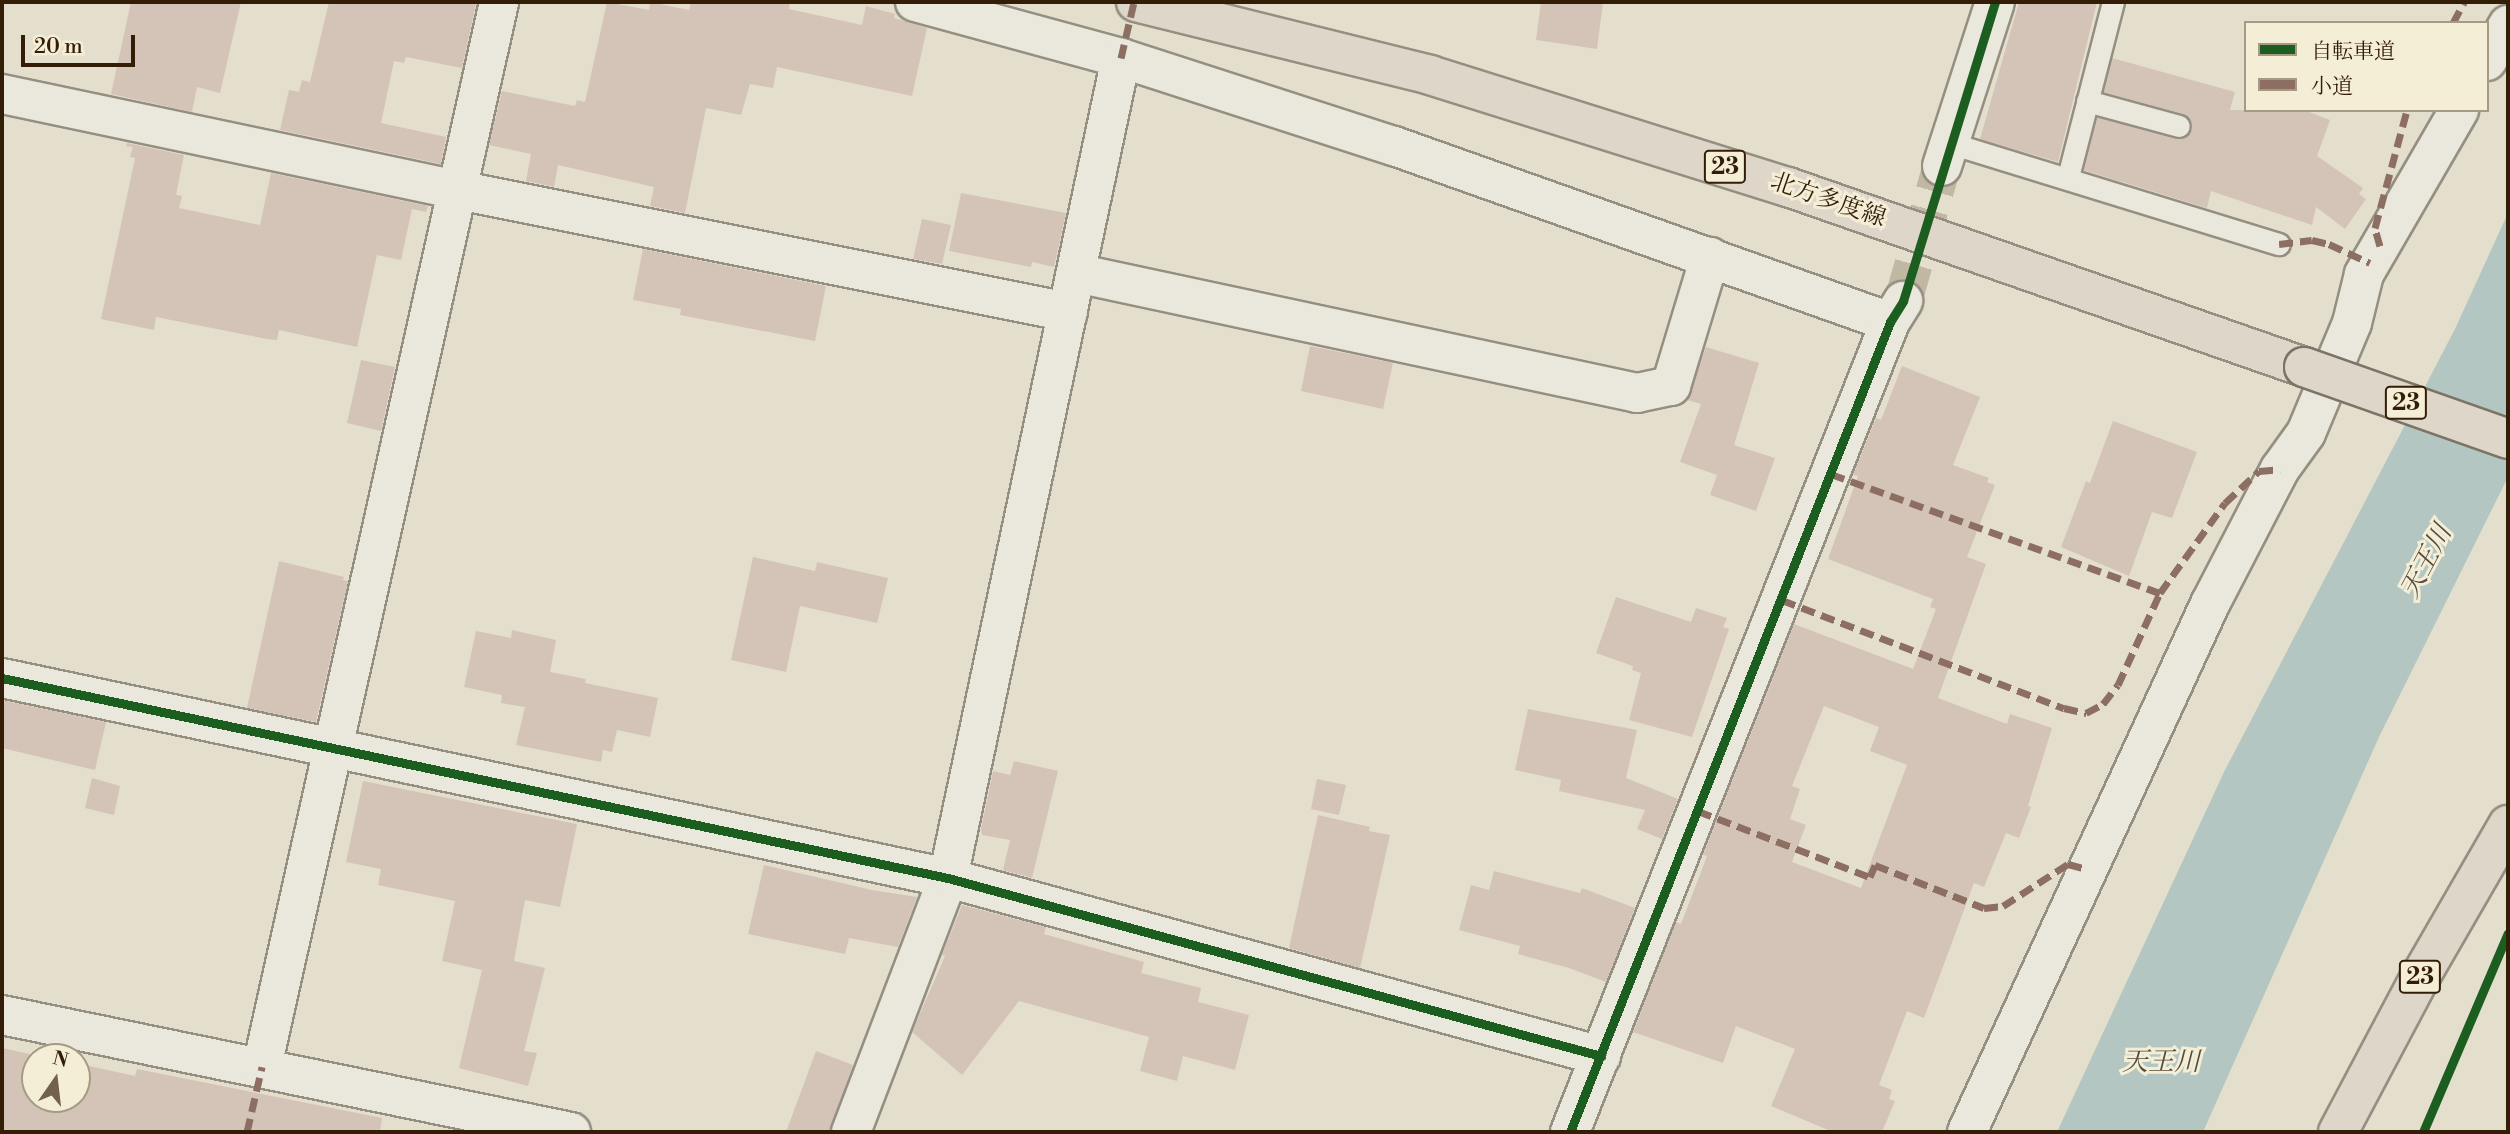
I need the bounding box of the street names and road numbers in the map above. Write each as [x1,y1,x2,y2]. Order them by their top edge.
road number: 23 [1702,148,1748,186]
street label: 北方多度線 [1767,168,1889,234]
road number: 23 [2383,384,2429,422]
road number: 23 [2397,958,2443,996]

